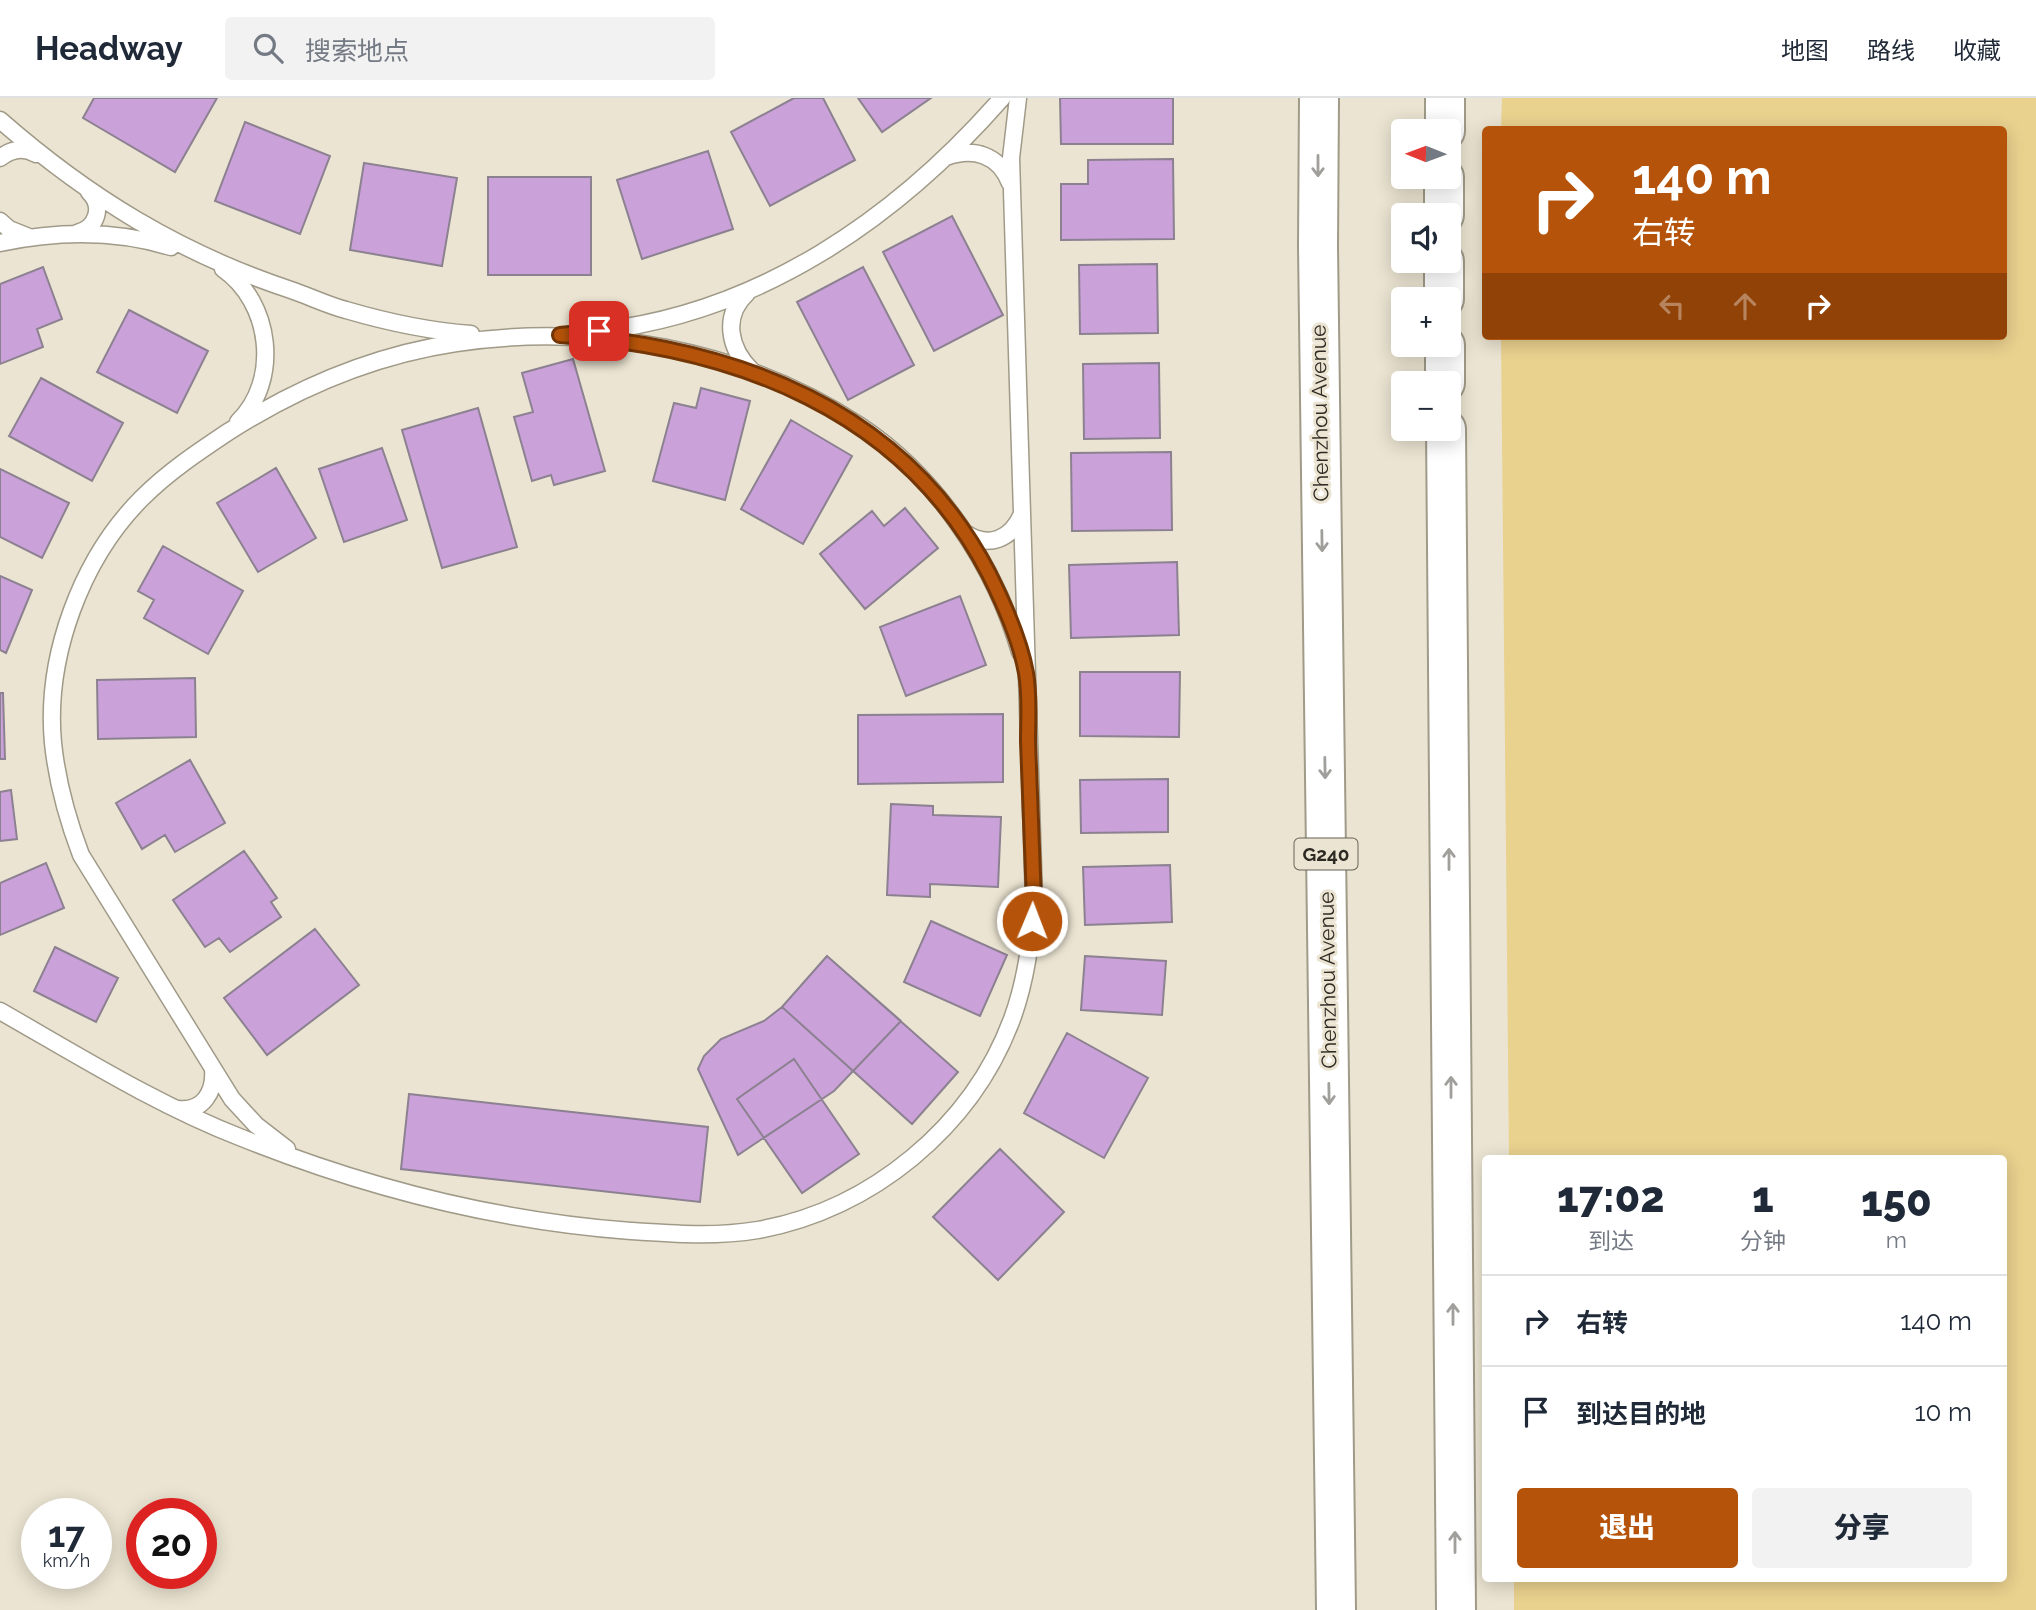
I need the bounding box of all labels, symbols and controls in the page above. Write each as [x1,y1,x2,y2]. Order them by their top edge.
search box [225,17,715,80]
text: Headway [35,29,183,68]
icon: search [249,29,287,67]
text: 搜索地点 [305,36,409,66]
text: 地图 [1781,36,1829,65]
text: 路线 [1867,36,1915,65]
text: 收藏 [1953,36,2001,65]
north arrow [1391,119,1461,189]
map controls [1391,119,1461,441]
text: 140 m [1632,148,1772,205]
one-way arrow [1312,154,1325,177]
icon: right [1517,154,1608,245]
button: sound [1391,203,1461,273]
text: 右转 [1632,214,1696,251]
button: + [1391,287,1461,357]
icon: left [1653,287,1691,325]
icon: ahead [1726,287,1764,325]
icon: right [1799,287,1837,325]
pin [569,301,629,361]
icon: arrive [580,312,618,350]
street label: Chenzhou Avenue [1305,324,1334,502]
button: − [1391,371,1461,441]
one-way arrow [1315,529,1329,552]
one-way arrow [1318,756,1332,779]
road number: G240 [1294,838,1358,870]
one-way arrow [1442,848,1456,871]
position arrow [995,884,1069,958]
street label: Chenzhou Avenue [1313,891,1342,1069]
one-way arrow [1444,1076,1458,1099]
one-way arrow [1322,1082,1336,1105]
text: 17:02 [1557,1173,1665,1222]
text: 1 [1752,1173,1774,1222]
text: 150 [1861,1177,1932,1226]
text: m [1886,1226,1907,1253]
text: 到达 [1588,1227,1634,1254]
text: 分钟 [1740,1227,1786,1254]
icon: right [1517,1302,1555,1340]
one-way arrow [1446,1303,1460,1326]
text: 140 m [1900,1306,1972,1336]
text: 右转 [1576,1308,1628,1338]
icon: arrive [1517,1393,1555,1431]
text: 10 m [1914,1397,1972,1427]
text: 到达目的地 [1576,1399,1706,1429]
button: 退出 [1517,1488,1738,1568]
button: 分享 [1752,1488,1972,1568]
speed limit sign: 20 [126,1498,217,1589]
text: 17 [48,1514,85,1555]
one-way arrow [1448,1531,1462,1554]
text: km/h [43,1550,90,1571]

